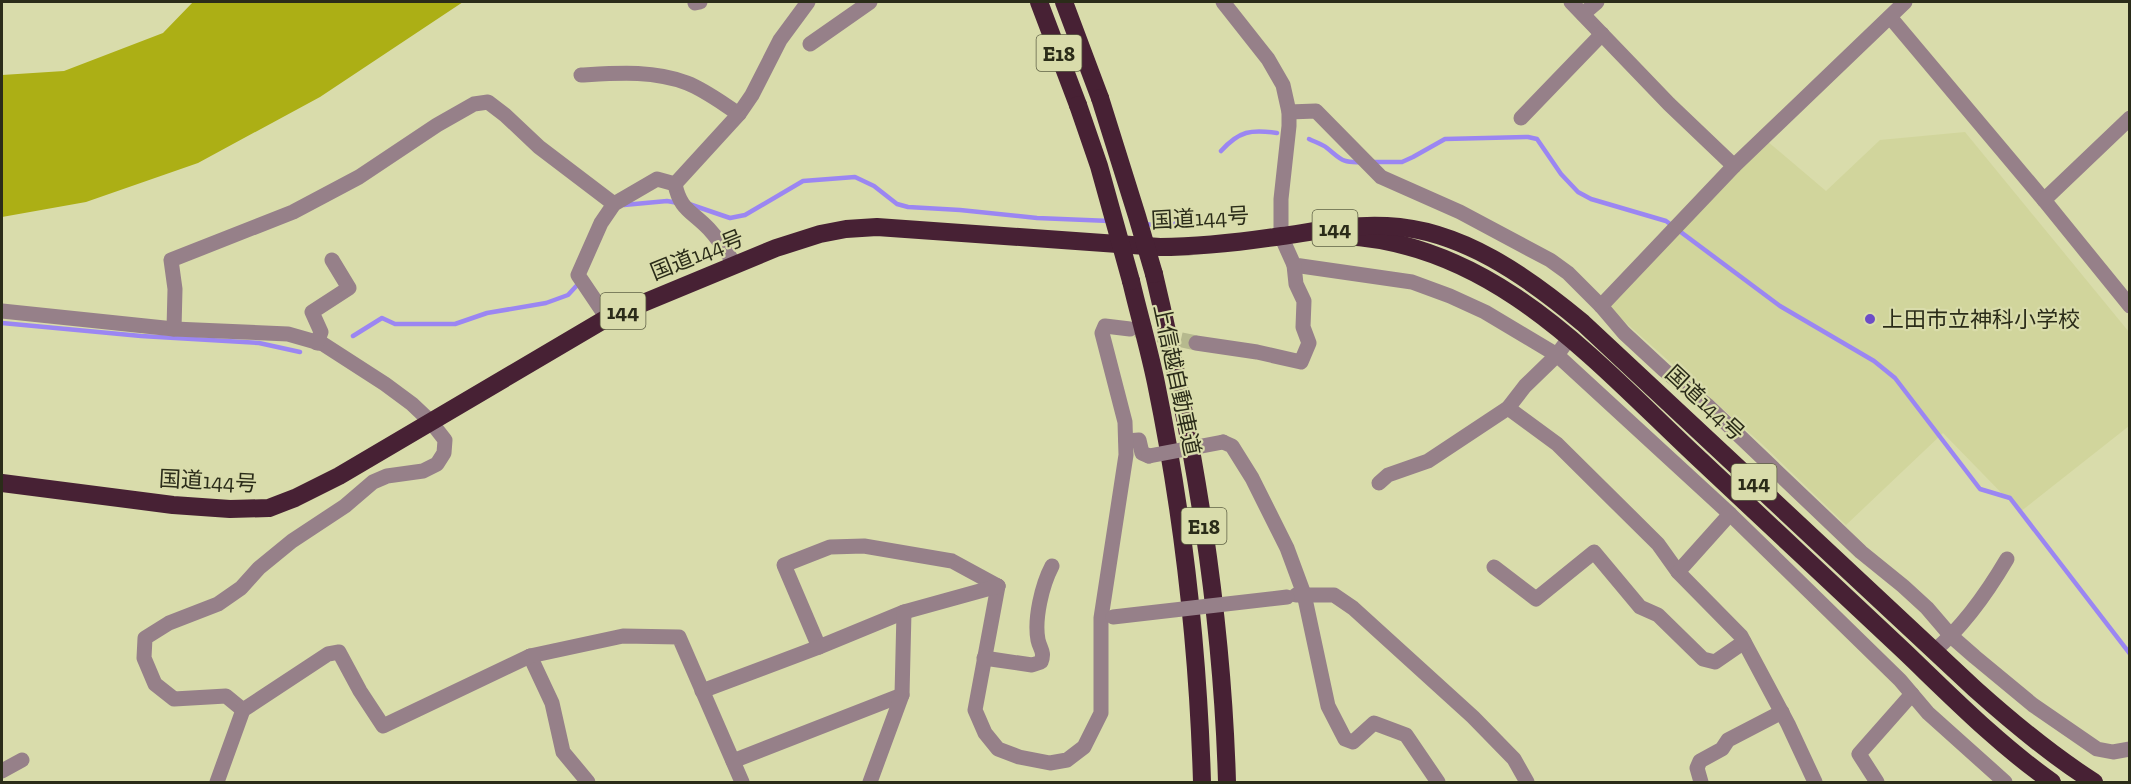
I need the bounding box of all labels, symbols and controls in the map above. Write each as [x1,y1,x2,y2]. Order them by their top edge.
road number: E18 [1036,35,1082,71]
street label: 国道144号 [1150,202,1250,234]
road number: 144 [1312,210,1358,246]
street label: 国道144号 [646,224,748,286]
road number: 144 [600,293,646,329]
street label: 上信越自動車道 [1148,302,1206,458]
place label: 上田市立神科小学校 [1882,306,2080,333]
marker: 上田市立神科小学校 [1863,312,1877,326]
street label: 国道144号 [1660,360,1750,446]
road number: 144 [1732,464,1776,500]
street label: 国道144号 [158,465,258,497]
road number: E18 [1182,508,1226,544]

